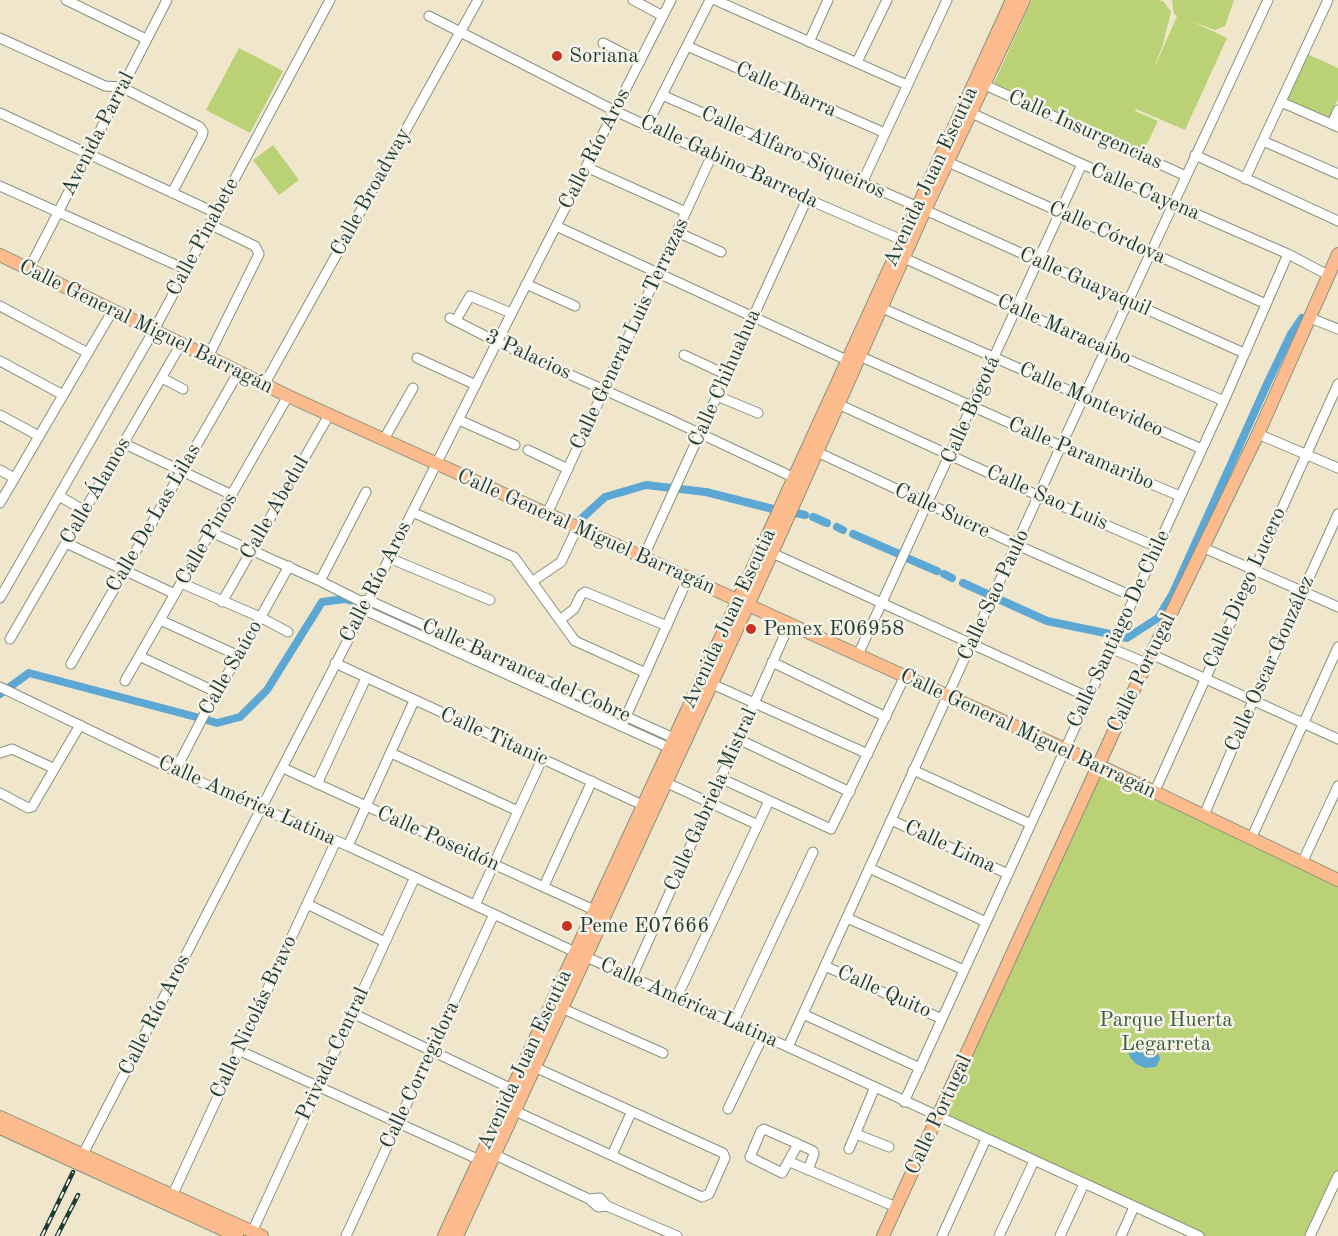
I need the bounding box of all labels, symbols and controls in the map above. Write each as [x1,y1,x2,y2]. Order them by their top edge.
place label: Soriana [569,43,639,69]
marker: Soriana [550,49,564,63]
street label: Calle Ibarra [731,56,841,124]
street label: Avenida Parral [56,68,140,200]
street label: Avenida Juan Escutia [878,83,984,271]
street label: Calle Río Aros [554,84,636,214]
street label: Calle Insurgencias [1004,85,1166,175]
street label: Calle Alfaro Siqueiros [697,101,889,205]
street label: Calle Gabino Barreda [636,110,822,214]
street label: Calle Broadway [325,123,417,261]
street label: Calle Cayena [1086,158,1204,226]
street label: Calle Pinabete [161,174,245,300]
street label: Calle Córdova [1044,196,1170,270]
street label: Calle General Luis Terrazas [565,214,695,454]
street label: Calle Guayaquil [1015,242,1155,322]
street label: Calle General Miguel Barragán [15,254,277,400]
street label: Calle Maracaibo [993,289,1135,371]
street label: Calle Chihuahua [683,305,767,451]
street label: 3 Palacios [481,324,575,386]
street label: Calle Bogotá [936,352,1006,468]
street label: Calle Montevideo [1015,357,1167,443]
street label: Calle Paramaribo [1004,412,1158,496]
street label: Calle Álamos [55,433,137,549]
street label: Calle De Las Lilas [101,439,207,597]
street label: Calle Abedul [235,452,315,564]
street label: Calle Sao Luis [982,460,1112,536]
street label: Calle General Miguel Barragán [453,464,719,600]
street label: Calle Sucre [890,478,994,544]
street label: Calle Pinos [171,488,243,590]
street label: Calle Diego Lucero [1198,503,1292,673]
street label: Calle Río Aros [335,517,417,647]
street label: Avenida Juan Escutia [676,525,782,713]
street label: Calle Sao Paulo [953,525,1035,665]
street label: Calle Santiago De Chile [1062,526,1176,732]
street label: Calle Oscar González [1220,572,1320,756]
street label: Calle Portugal [1102,609,1182,737]
street label: Calle Barranca del Cobre [418,613,634,729]
street label: Calle Saúco [194,616,268,720]
place label: Pemex E06958 [763,616,904,642]
marker: Pemex E06958 [744,622,758,636]
street label: Calle General Miguel Barragán [896,663,1160,805]
street label: Calle Titanic [436,702,552,772]
street label: Calle Gabriela Mistral [659,705,763,895]
street label: Calle América Latina [154,750,340,852]
street label: Calle Poseidón [373,801,503,877]
street label: Calle Lima [900,815,1000,879]
place label: Peme E07666 [579,913,709,939]
marker: Peme E07666 [560,919,574,933]
street label: Calle Nicolás Bravo [205,931,303,1103]
street label: Calle Río Aros [114,950,196,1080]
street label: Calle América Latina [596,952,782,1054]
street label: Calle Quito [833,960,935,1024]
street label: Avenida Juan Escutia [472,966,578,1154]
street label: Privada Central [291,984,375,1124]
street label: Calle Corregidora [375,997,465,1153]
park label: Parque Huerta Legarreta [1099,1007,1233,1057]
street label: Calle Portugal [900,1051,978,1179]

